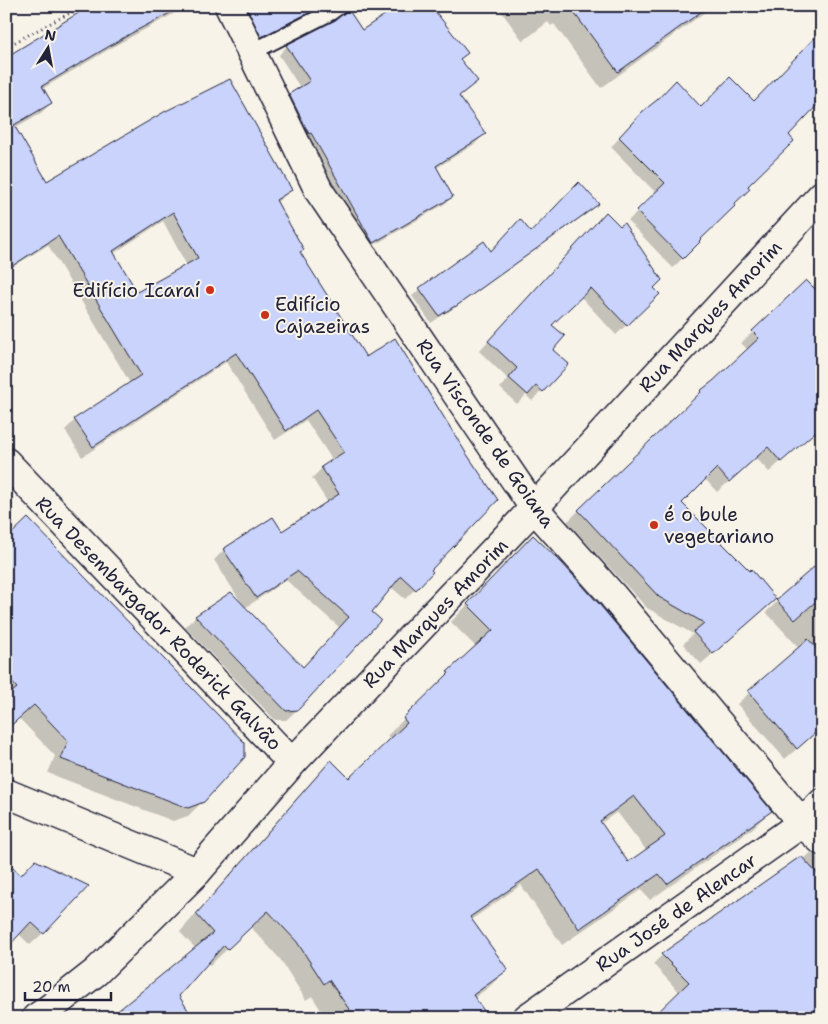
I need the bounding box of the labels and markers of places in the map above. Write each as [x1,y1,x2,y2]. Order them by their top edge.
place label: Edifício Icaraí [73,278,201,303]
marker: Edifício Icaraí [204,284,216,296]
place label: Edifício Cajazeiras [275,292,370,339]
marker: Edifício Cajazeiras [259,309,271,321]
place label: é o bule vegetariano [664,502,774,549]
marker: é o bule vegetariano [648,519,660,531]

